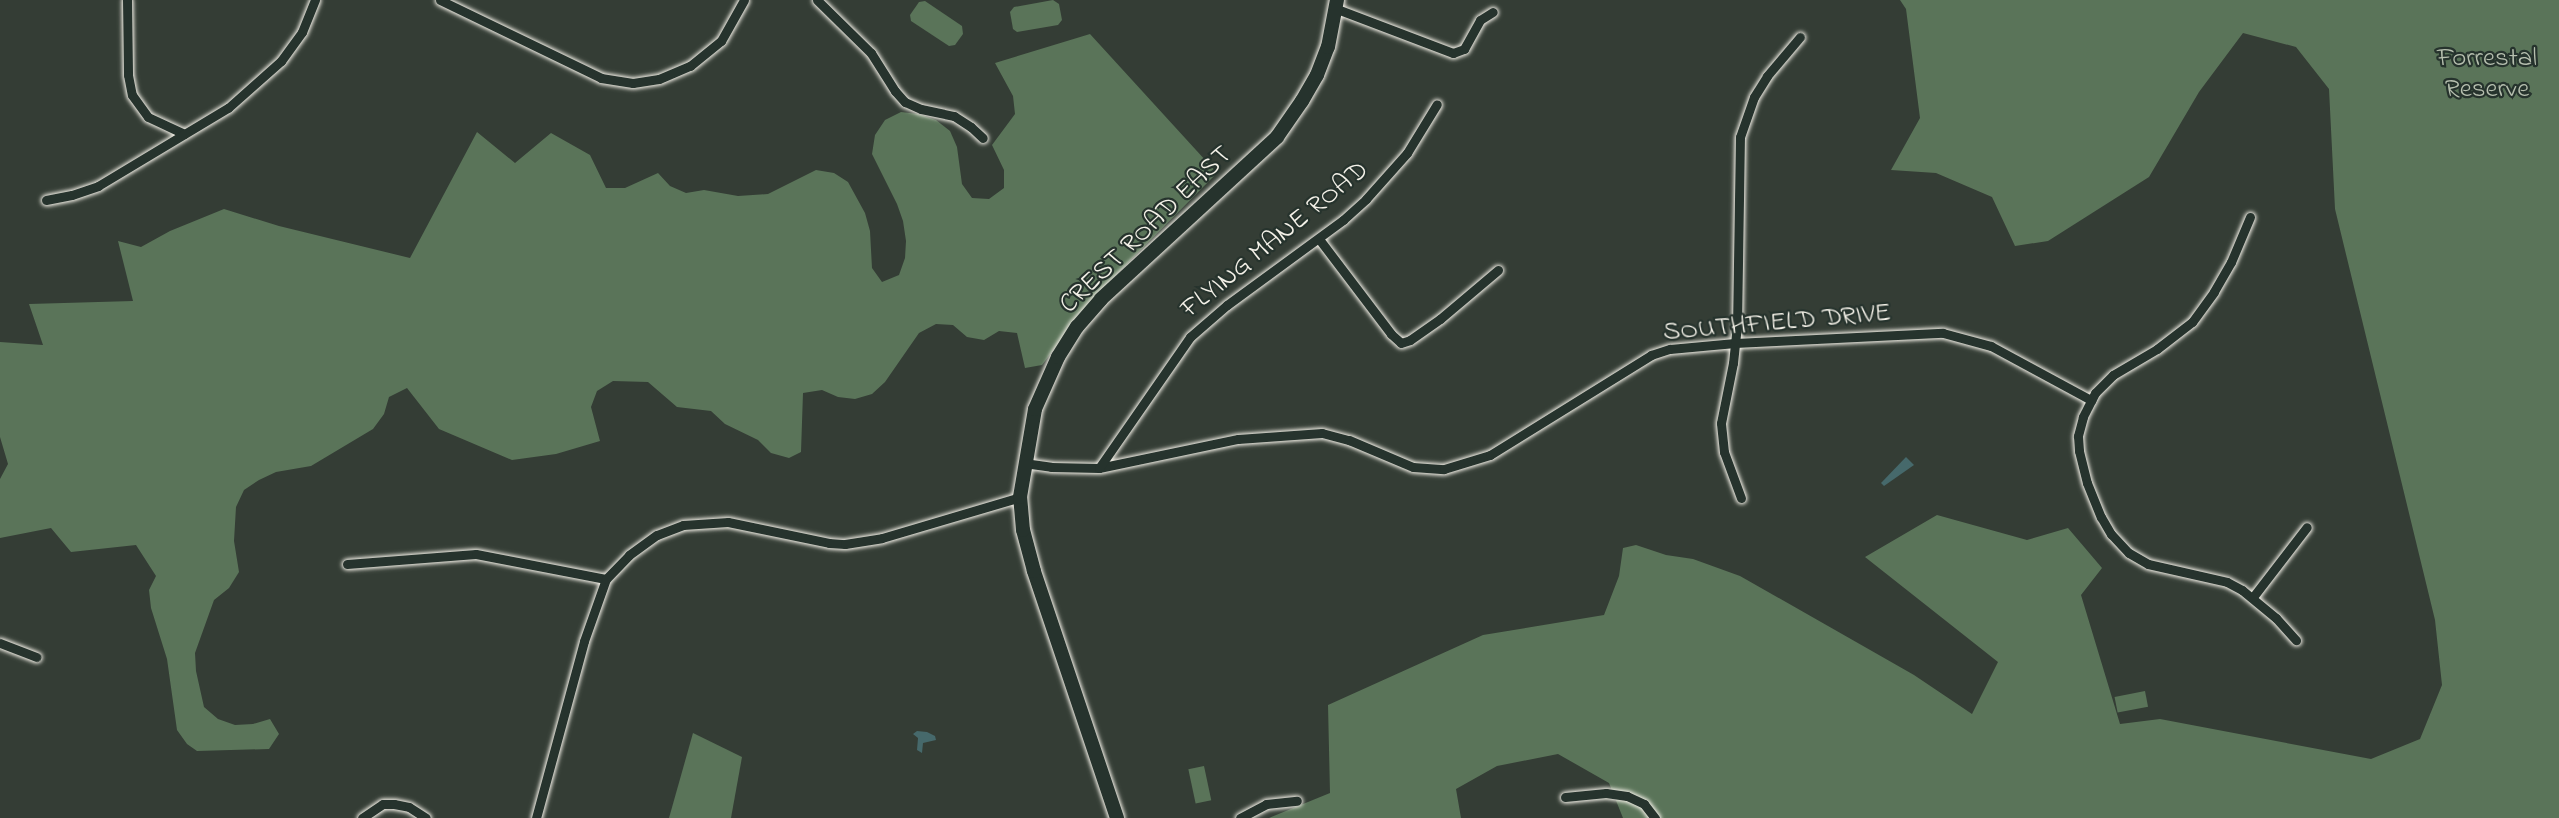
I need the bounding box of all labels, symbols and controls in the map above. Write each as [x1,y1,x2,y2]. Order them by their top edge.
park label: Forrestal Reserve [2437,42,2537,105]
street label: CREST ROAD EAST [1053,139,1239,321]
street label: FLYING MANE ROAD [1175,154,1375,326]
street label: SOUTHFIELD DRIVE [1662,297,1892,349]

